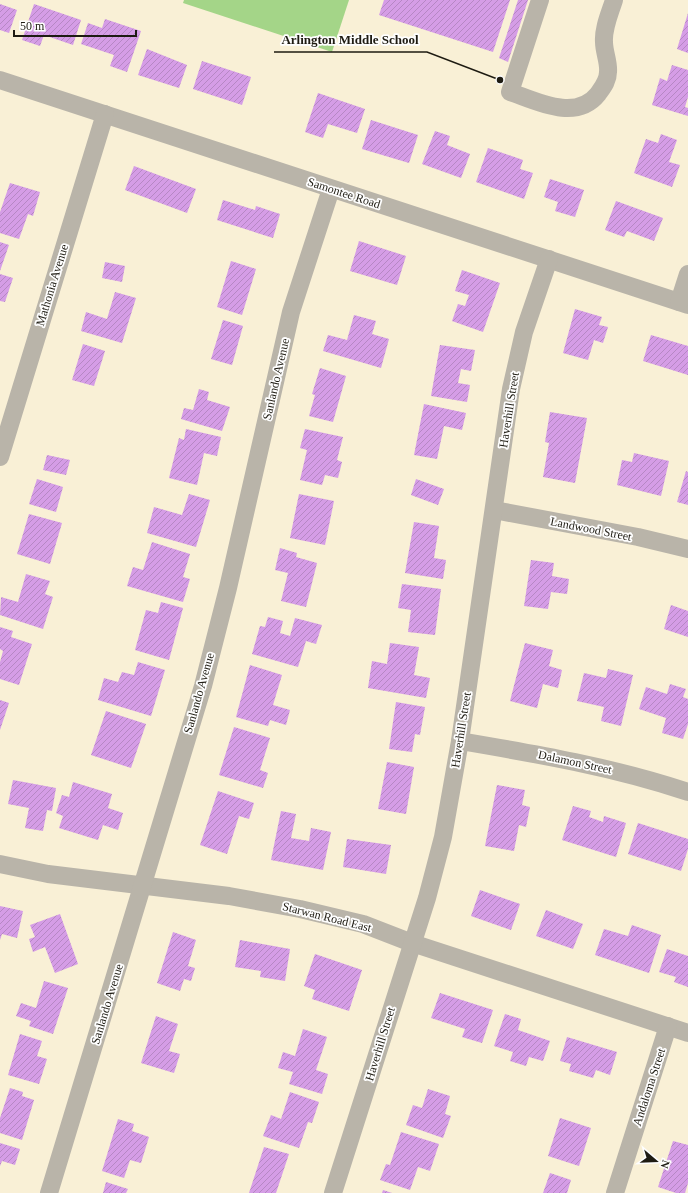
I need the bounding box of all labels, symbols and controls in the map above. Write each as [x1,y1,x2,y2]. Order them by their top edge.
scale bar [14,12,136,38]
text: 50 m [20,19,45,33]
callout: Arlington Middle School [274,27,427,52]
text: Arlington Middle School [281,32,419,47]
street label: Samontee Road [306,175,382,211]
street label: Mathonia Avenue [33,242,71,328]
street label: Sanlando Avenue [260,337,292,421]
street label: Haverhill Street [496,371,522,449]
street label: Landwood Street [549,514,633,544]
street label: Sanlando Avenue [181,651,217,735]
street label: Haverhill Street [448,691,474,769]
street label: Dalamon Street [537,747,614,777]
street label: Starwan Road East [281,899,374,935]
street label: Sanlando Avenue [88,962,126,1046]
street label: Haverhill Street [362,1005,398,1083]
street label: Andaloma Street [630,1046,668,1128]
north arrow [636,1141,676,1181]
text: N [658,1159,672,1170]

